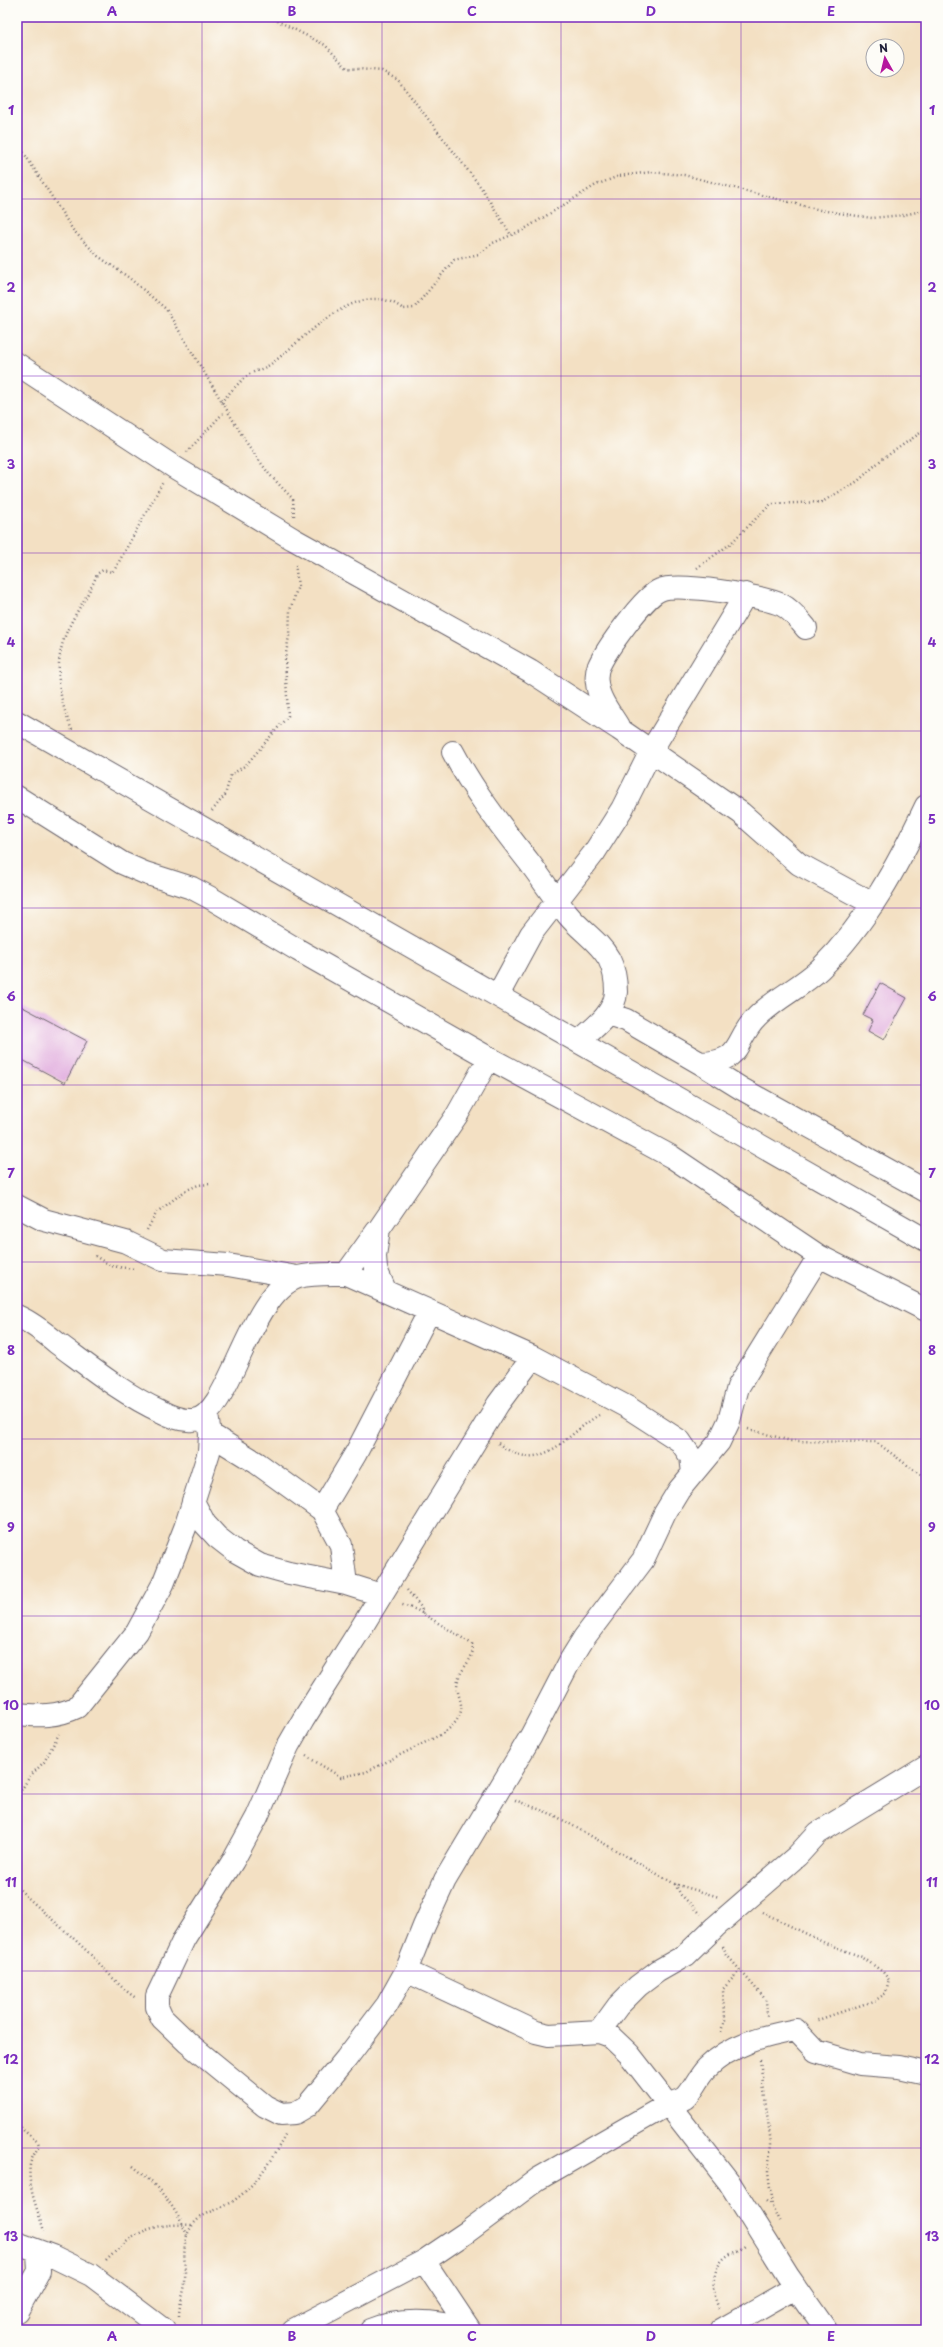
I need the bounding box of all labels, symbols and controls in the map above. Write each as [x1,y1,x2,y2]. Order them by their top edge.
text: A [107,1,117,20]
text: B [288,1,297,20]
text: C [467,1,477,20]
text: D [646,1,656,20]
text: E [827,1,835,20]
north arrow [865,38,905,78]
text: N [878,39,889,57]
text: 1 [8,100,14,119]
text: 1 [929,100,935,119]
text: 2 [6,277,16,296]
text: 2 [927,277,937,296]
text: 3 [7,454,16,473]
text: 3 [928,454,937,473]
text: 4 [7,632,16,651]
text: 4 [928,632,937,651]
text: 5 [7,809,15,828]
text: 5 [928,809,936,828]
text: 6 [6,986,16,1005]
text: 6 [927,986,937,1005]
text: 7 [7,1163,15,1182]
text: 7 [928,1163,936,1182]
text: 8 [7,1340,15,1359]
text: 8 [928,1340,936,1359]
text: 9 [7,1517,15,1536]
text: 9 [928,1517,936,1536]
text: 10 [3,1695,19,1714]
text: 10 [924,1695,940,1714]
text: 11 [5,1872,17,1891]
text: 11 [926,1872,938,1891]
text: 12 [3,2049,19,2068]
text: 12 [924,2049,940,2068]
text: 13 [4,2226,19,2245]
text: 13 [925,2226,940,2245]
text: A [107,2326,117,2345]
text: B [288,2326,297,2345]
text: C [467,2326,477,2345]
text: D [646,2326,656,2345]
text: E [827,2326,835,2345]

